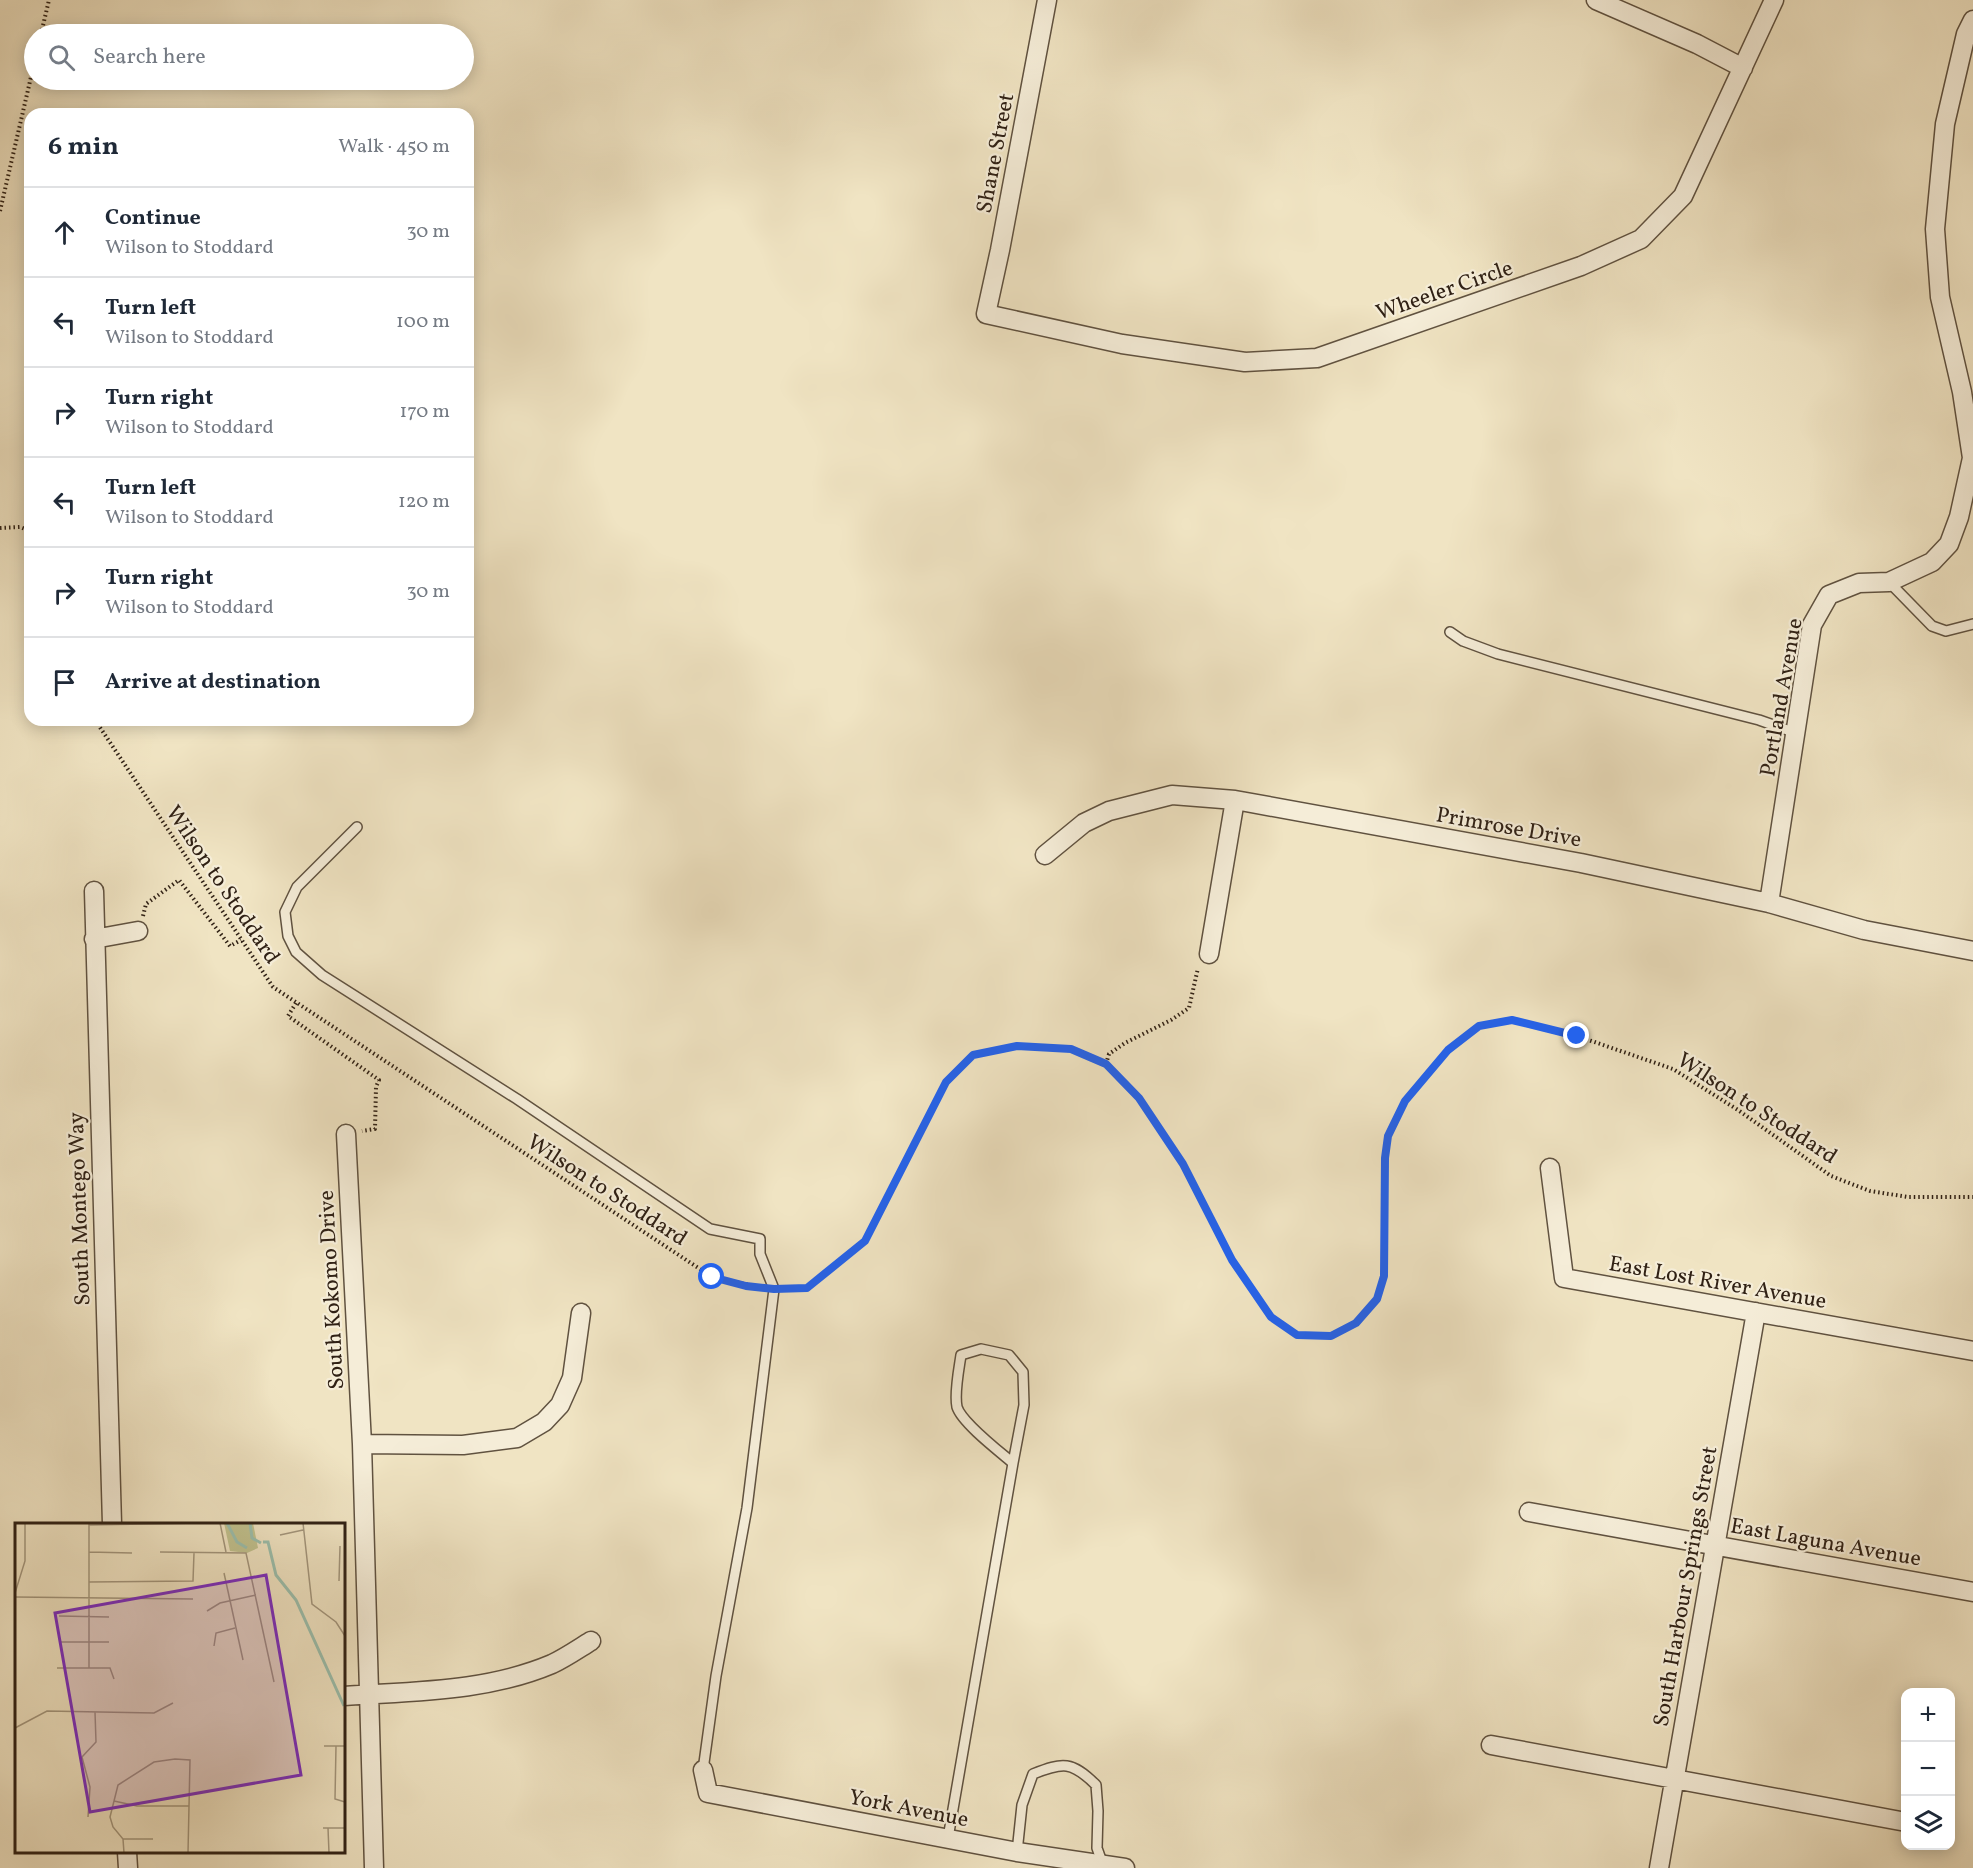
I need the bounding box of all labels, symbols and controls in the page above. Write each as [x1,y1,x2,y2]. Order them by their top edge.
search box [24,24,474,90]
icon: search [45,41,78,74]
text: Search here [93,42,206,73]
street label: Shane Street [970,90,1023,216]
text: 6 min [48,129,119,165]
text: Walk · 450 m [338,133,450,161]
text: Continue [105,203,201,234]
icon: ahead [48,216,81,249]
text: 30 m [406,218,450,246]
text: Wilson to Stoddard [105,234,274,262]
street label: Wheeler Circle [1372,253,1517,329]
text: Turn left [105,293,196,324]
icon: left [48,306,81,339]
text: 100 m [396,308,450,336]
text: Wilson to Stoddard [105,324,274,352]
text: Turn right [105,383,213,414]
icon: right [48,396,81,429]
text: 170 m [400,398,450,426]
text: Wilson to Stoddard [105,414,274,442]
text: Turn left [105,473,196,504]
icon: left [48,486,81,519]
text: 120 m [398,488,450,516]
text: Wilson to Stoddard [105,504,274,532]
text: Turn right [105,563,213,594]
icon: right [48,576,81,609]
text: 30 m [406,578,450,606]
text: Wilson to Stoddard [105,594,274,622]
street label: Portland Avenue [1753,616,1812,779]
icon: arrive [48,666,81,699]
text: Arrive at destination [105,667,321,698]
street label: Wilson to Stoddard [157,800,287,971]
street label: Primrose Drive [1433,800,1584,856]
route end [1563,1022,1589,1048]
street label: Wilson to Stoddard [1670,1046,1843,1173]
street label: South Montego Way [62,1111,99,1306]
street label: Wilson to Stoddard [520,1128,693,1255]
street label: South Kokomo Drive [312,1189,353,1390]
street label: East Lost River Avenue [1606,1249,1829,1318]
route start [698,1263,724,1289]
street label: South Harbour Springs Street [1647,1443,1726,1729]
street label: East Laguna Avenue [1728,1511,1923,1575]
inset map [15,1523,345,1853]
map controls [1901,1688,1955,1850]
button: + [1901,1688,1955,1742]
button: − [1901,1742,1955,1796]
street label: York Avenue [846,1783,971,1836]
button: layers [1901,1796,1955,1850]

